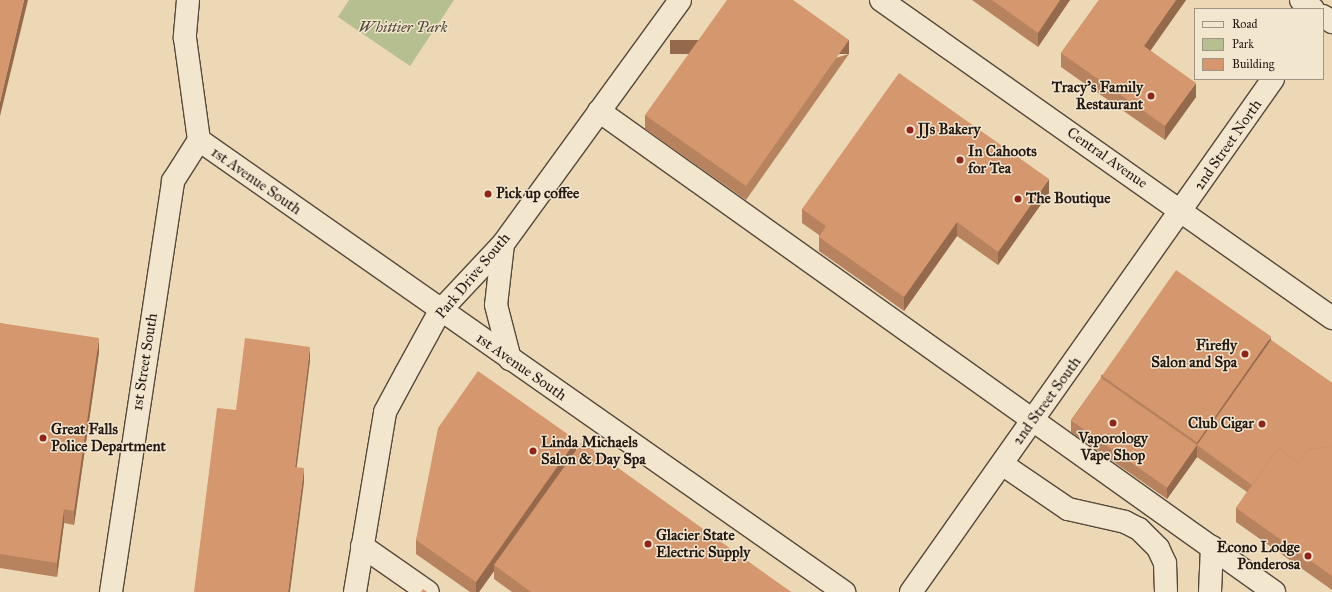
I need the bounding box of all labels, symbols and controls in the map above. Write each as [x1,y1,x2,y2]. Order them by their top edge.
legend [1194,8,1324,80]
text: Road [1232,17,1258,31]
park label: Whittier Park [359,19,447,37]
text: Park [1232,37,1254,51]
text: Building [1232,57,1274,71]
place label: Tracy's Family Restaurant [1052,78,1143,113]
marker: Tracy's Family Restaurant [1146,91,1156,101]
street label: 2nd Street North [1190,96,1266,194]
place label: JJs Bakery [918,121,980,139]
street label: Central Avenue [1063,124,1151,192]
marker: JJs Bakery [905,125,915,135]
place label: In Cahoots for Tea [968,142,1037,177]
street label: 1st Avenue South [207,143,305,219]
marker: In Cahoots for Tea [955,155,965,165]
place label: Pick up coffee [496,185,579,203]
marker: Pick up coffee [483,189,493,199]
place label: The Boutique [1026,190,1110,208]
marker: The Boutique [1013,194,1023,204]
street label: Park Drive South [432,230,514,322]
street label: 1st Street South [128,312,162,412]
street label: 1st Avenue South [472,329,570,405]
place label: Firefly Salon and Spa [1151,336,1237,371]
marker: Firefly Salon and Spa [1240,349,1250,359]
street label: 2nd Street South [1009,353,1085,449]
place label: Club Cigar [1188,415,1254,433]
marker: Vaporology Vape Shop [1108,418,1118,428]
marker: Club Cigar [1257,419,1267,429]
place label: Great Falls Police Department [51,420,166,455]
place label: Vaporology Vape Shop [1078,429,1148,464]
marker: Great Falls Police Department [38,433,48,443]
place label: Linda Michaels Salon & Day Spa [541,433,646,468]
marker: Linda Michaels Salon & Day Spa [528,446,538,456]
place label: Glacier State Electric Supply [656,526,750,561]
place label: Econo Lodge Ponderosa [1217,538,1300,573]
marker: Glacier State Electric Supply [643,539,653,549]
marker: Econo Lodge Ponderosa [1303,551,1313,561]

